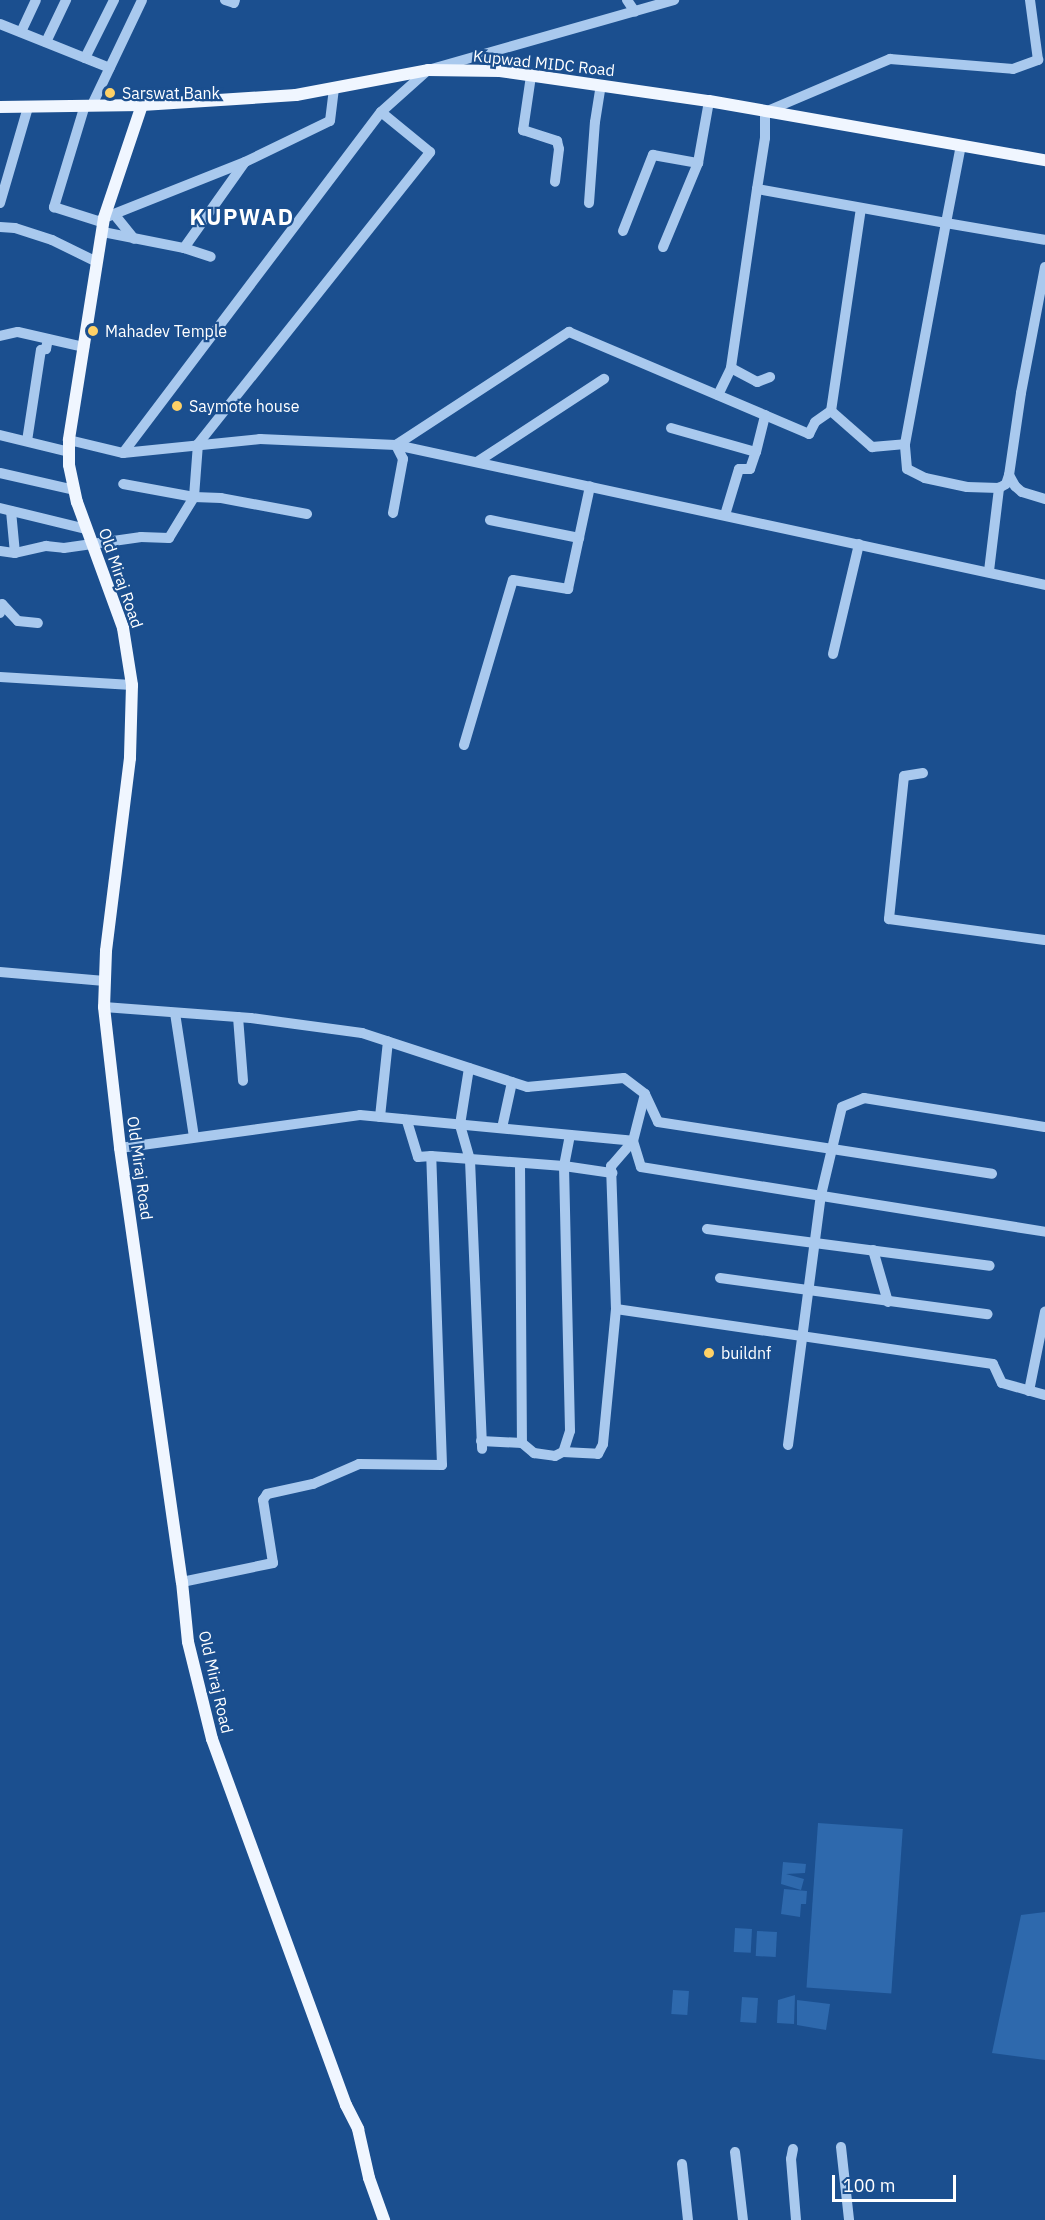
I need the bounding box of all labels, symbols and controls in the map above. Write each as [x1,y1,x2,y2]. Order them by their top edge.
street label: Kupwad MIDC Road [472,46,616,80]
place label: Sarswat Bank [122,83,220,103]
marker: Sarswat Bank [103,86,117,100]
district label: KUPWAD [190,204,294,230]
place label: Mahadev Temple [105,321,227,341]
marker: Mahadev Temple [86,324,100,338]
place label: Saymote house [189,396,299,416]
marker: Saymote house [170,399,184,413]
street label: Old Miraj Road [95,525,147,631]
street label: Old Miraj Road [123,1115,157,1221]
place label: buildnf [721,1343,771,1363]
marker: buildnf [702,1346,716,1360]
street label: Old Miraj Road [195,1629,237,1735]
scale bar [835,2163,960,2201]
text: 100 m [843,2174,895,2197]

